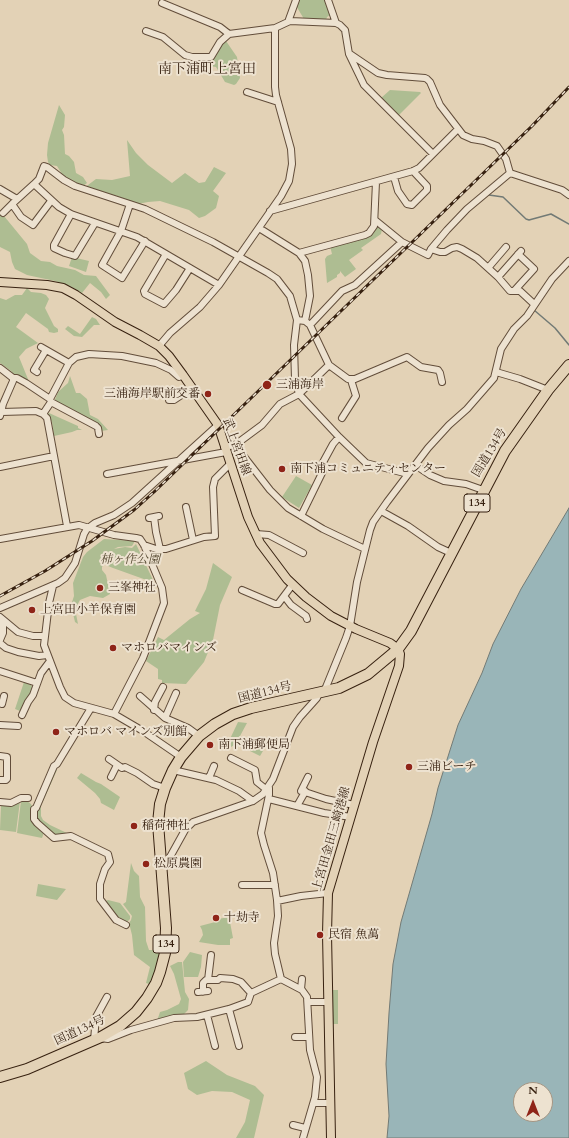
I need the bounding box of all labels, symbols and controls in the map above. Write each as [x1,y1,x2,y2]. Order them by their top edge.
district label: 南下浦町上宮田 [158,62,256,78]
place label: 三浦海岸 [276,378,324,392]
marker: 三浦海岸 [261,379,273,391]
place label: 三浦海岸駅前交番 [104,387,200,401]
marker: 三浦海岸駅前交番 [203,389,213,399]
street label: 武上宮田線 [219,416,253,478]
street label: 国道134号 [470,426,510,480]
place label: 南下浦コミュニティセンター [290,462,446,476]
marker: 南下浦コミュニティセンター [277,464,287,474]
road number: 134 [464,494,490,512]
park label: 柿ヶ作公園 [100,553,160,567]
place label: 三峯神社 [108,581,156,595]
marker: 三峯神社 [95,583,105,593]
place label: 上宮田小羊保育園 [40,603,136,617]
marker: 上宮田小羊保育園 [27,605,37,615]
place label: マホロバマインズ [121,641,217,655]
marker: マホロバマインズ [108,643,118,653]
street label: 国道134号 [237,679,293,707]
place label: マホロバ マインズ別館 [64,725,187,739]
marker: マホロバ マインズ別館 [51,727,61,737]
place label: 南下浦郵便局 [218,738,290,752]
marker: 南下浦郵便局 [205,740,215,750]
place label: 三浦ビーチ [417,760,477,774]
marker: 三浦ビーチ [404,762,414,772]
street label: 上宮田金田三崎港線 [310,785,354,893]
place label: 稲荷神社 [142,819,190,833]
marker: 稲荷神社 [129,821,139,831]
place label: 松原農園 [154,857,202,871]
marker: 松原農園 [141,859,151,869]
place label: 十劫寺 [224,911,260,925]
marker: 十劫寺 [211,913,221,923]
place label: 民宿 魚萬 [328,928,379,942]
marker: 民宿 魚萬 [315,930,325,940]
road number: 134 [153,935,179,953]
street label: 国道134号 [52,1013,108,1049]
north arrow [513,1082,553,1122]
text: N [528,1083,538,1098]

